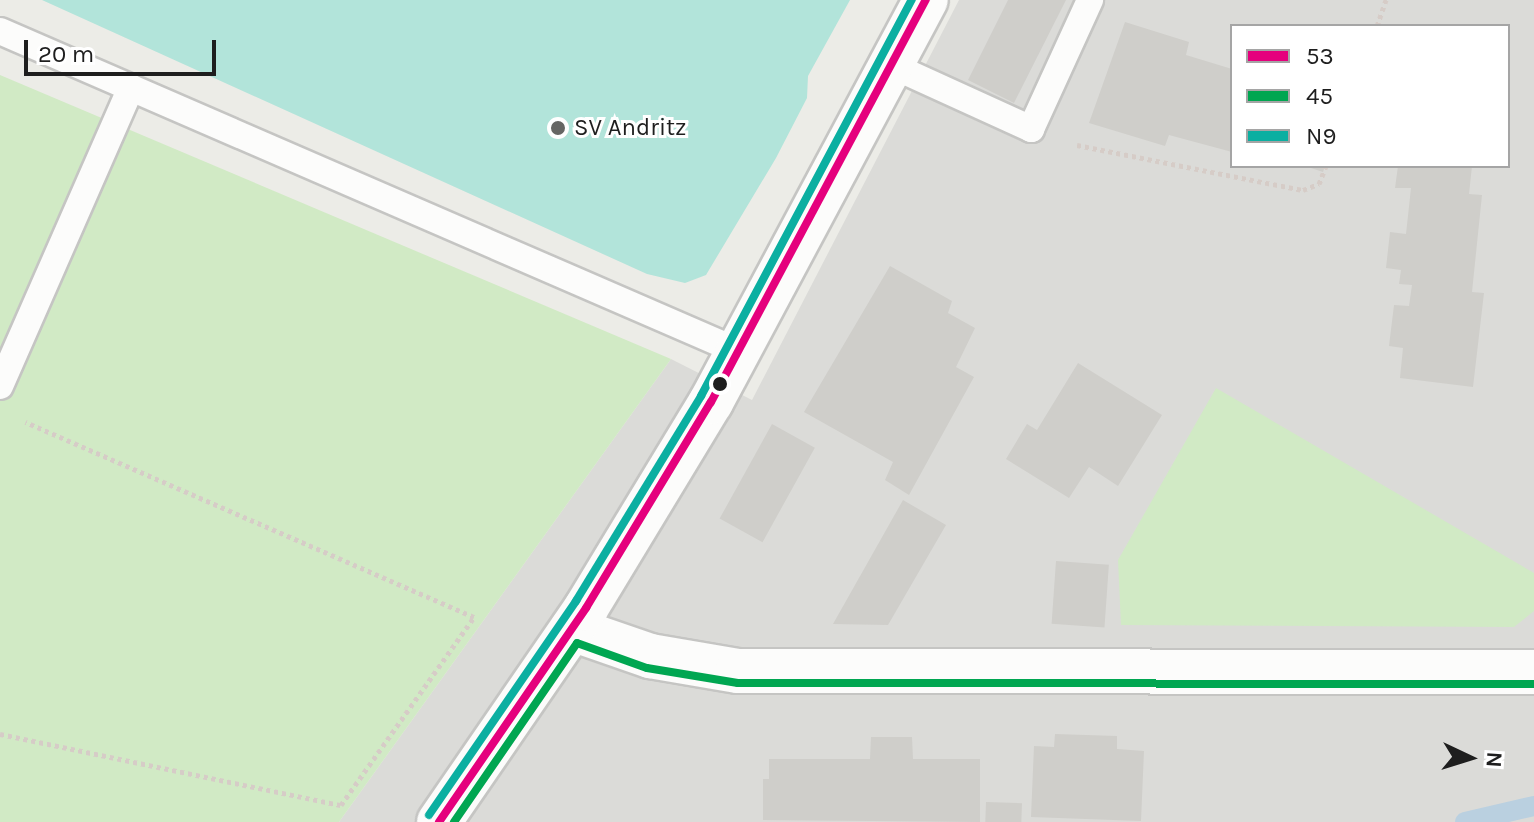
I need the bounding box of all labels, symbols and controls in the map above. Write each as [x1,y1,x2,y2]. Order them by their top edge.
scale bar [28,24,220,74]
legend [1230,24,1510,168]
text: 20 m [38,40,94,68]
text: 53 [1306,42,1334,70]
text: 45 [1306,82,1333,110]
place label: SV Andritz [574,114,686,142]
marker: SV Andritz [549,119,567,137]
text: N9 [1306,122,1336,150]
unlabelled marker [712,376,728,392]
north arrow [1430,718,1510,798]
text: N [1480,751,1507,768]

